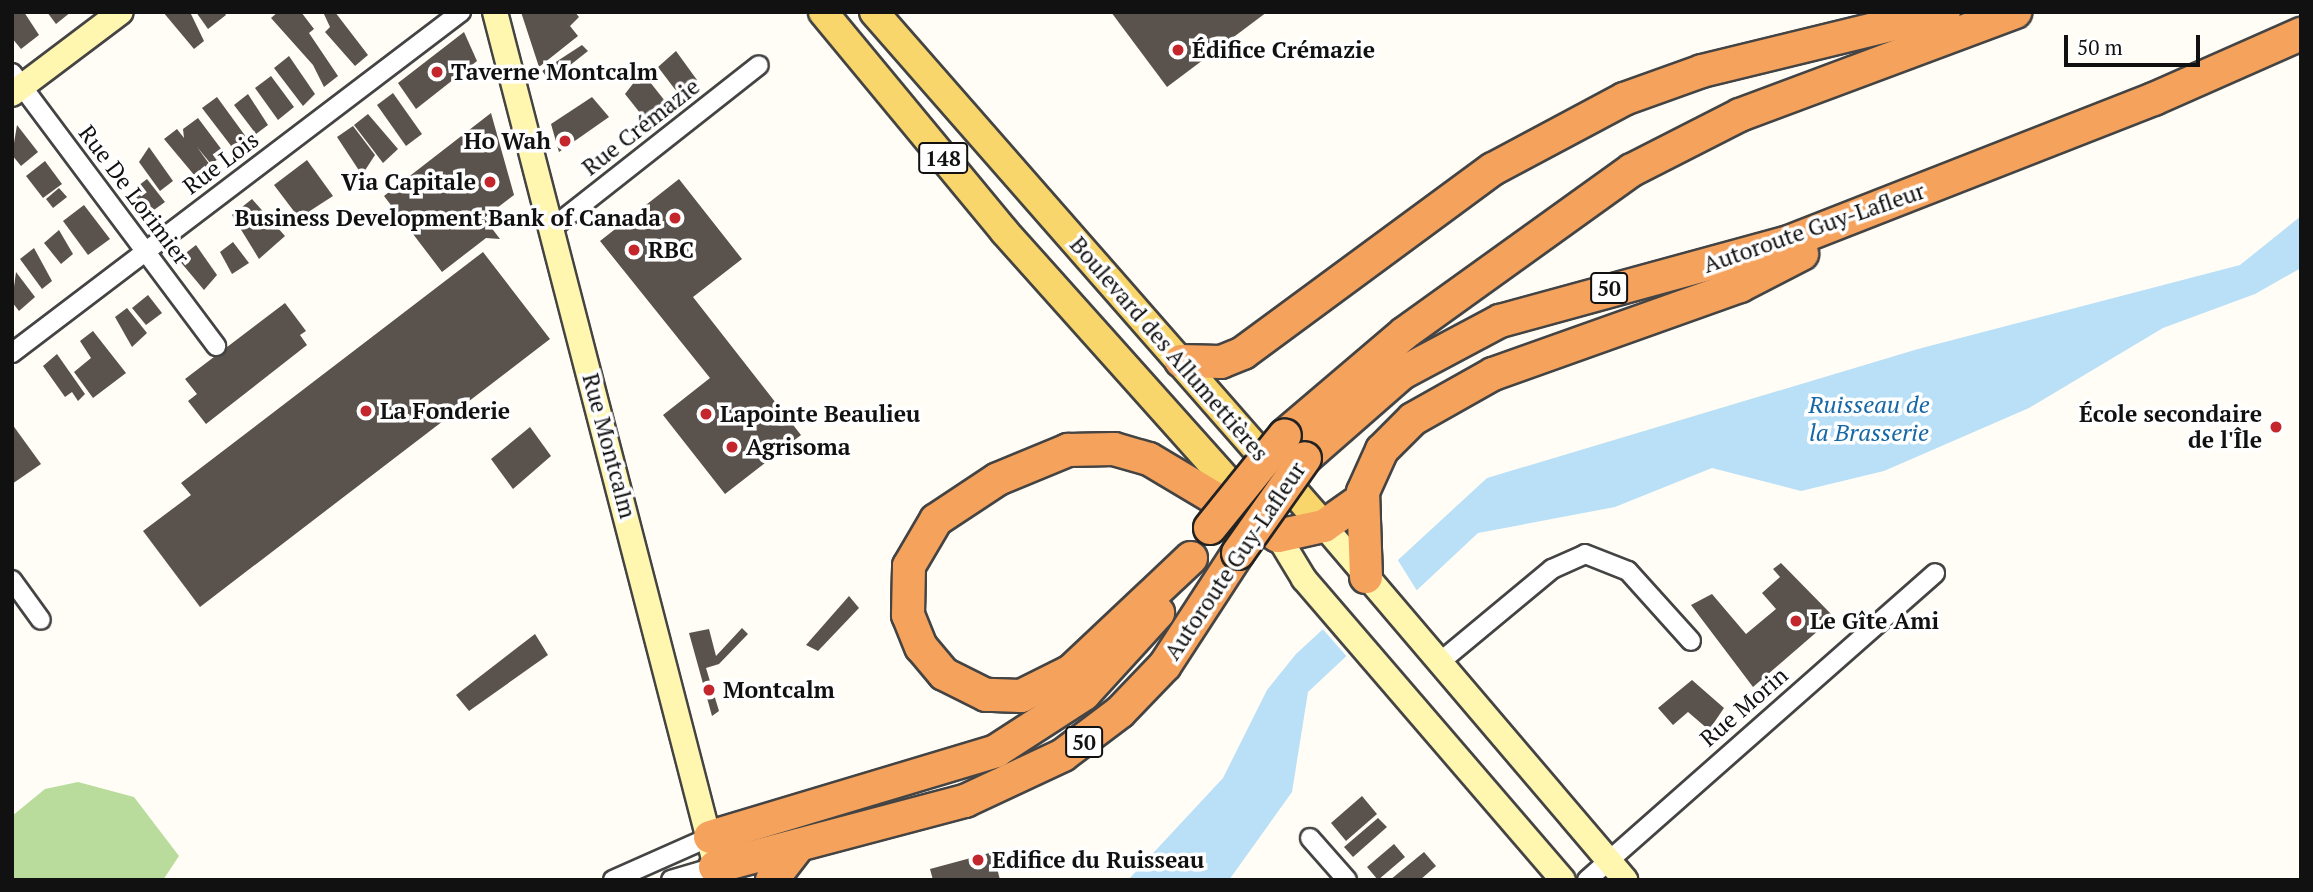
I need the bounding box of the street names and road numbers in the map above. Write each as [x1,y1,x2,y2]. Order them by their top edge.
street label: Rue Crémazie [577,73,705,181]
street label: Rue De Lorimier [73,120,195,270]
street label: Rue Lois [178,126,264,200]
road number: 148 [917,140,969,176]
street label: Autoroute Guy-Lafleur [1700,177,1928,279]
street label: Boulevard des Allumettières [1064,231,1274,467]
road number: 50 [1590,270,1628,306]
street label: Rue Montcalm [576,370,642,522]
street label: Autoroute Guy-Lafleur [1159,457,1311,665]
street label: Rue Morin [1695,661,1793,753]
road number: 50 [1065,724,1103,760]

